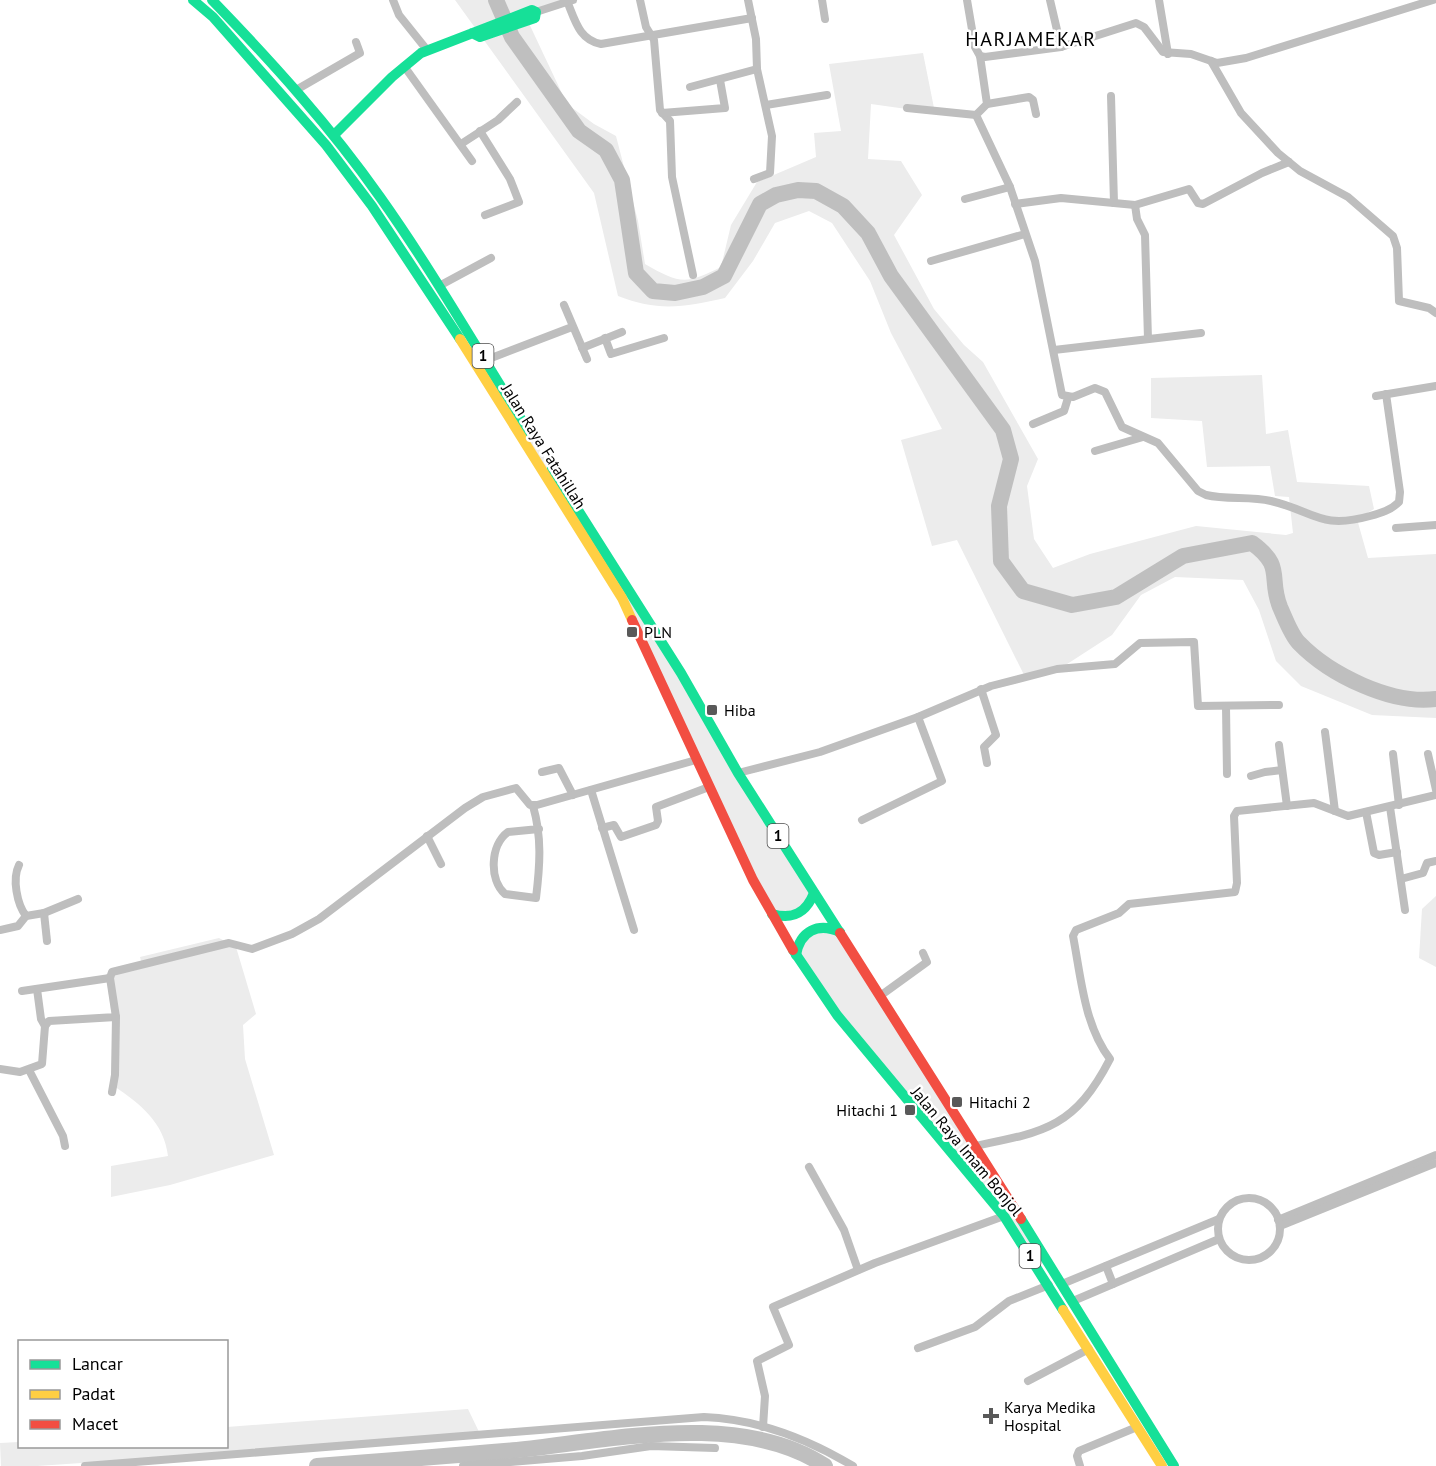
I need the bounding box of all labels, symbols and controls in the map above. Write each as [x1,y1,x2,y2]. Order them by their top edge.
district label: HARJAMEKAR [965,26,1097,52]
road number: 1 [472,344,494,368]
street label: Jalan Raya Fatahillah [497,379,591,512]
place label: PLN [644,622,672,642]
marker: PLN [625,625,639,639]
place label: Hiba [724,700,756,720]
marker: Hiba [705,703,719,717]
road number: 1 [768,824,788,848]
street label: Jalan Raya Imam Bonjol [907,1082,1027,1220]
place label: Hitachi 2 [969,1092,1031,1112]
marker: Hitachi 2 [950,1095,964,1109]
place label: Hitachi 1 [836,1100,898,1120]
marker: Hitachi 1 [903,1103,917,1117]
road number: 1 [1020,1244,1040,1268]
legend [18,1340,228,1448]
text: Lancar [72,1352,123,1375]
text: Padat [72,1382,115,1405]
place label: Karya Medika Hospital [1004,1397,1096,1435]
marker: Karya Medika Hospital [982,1407,1000,1425]
text: Macet [72,1412,118,1435]

